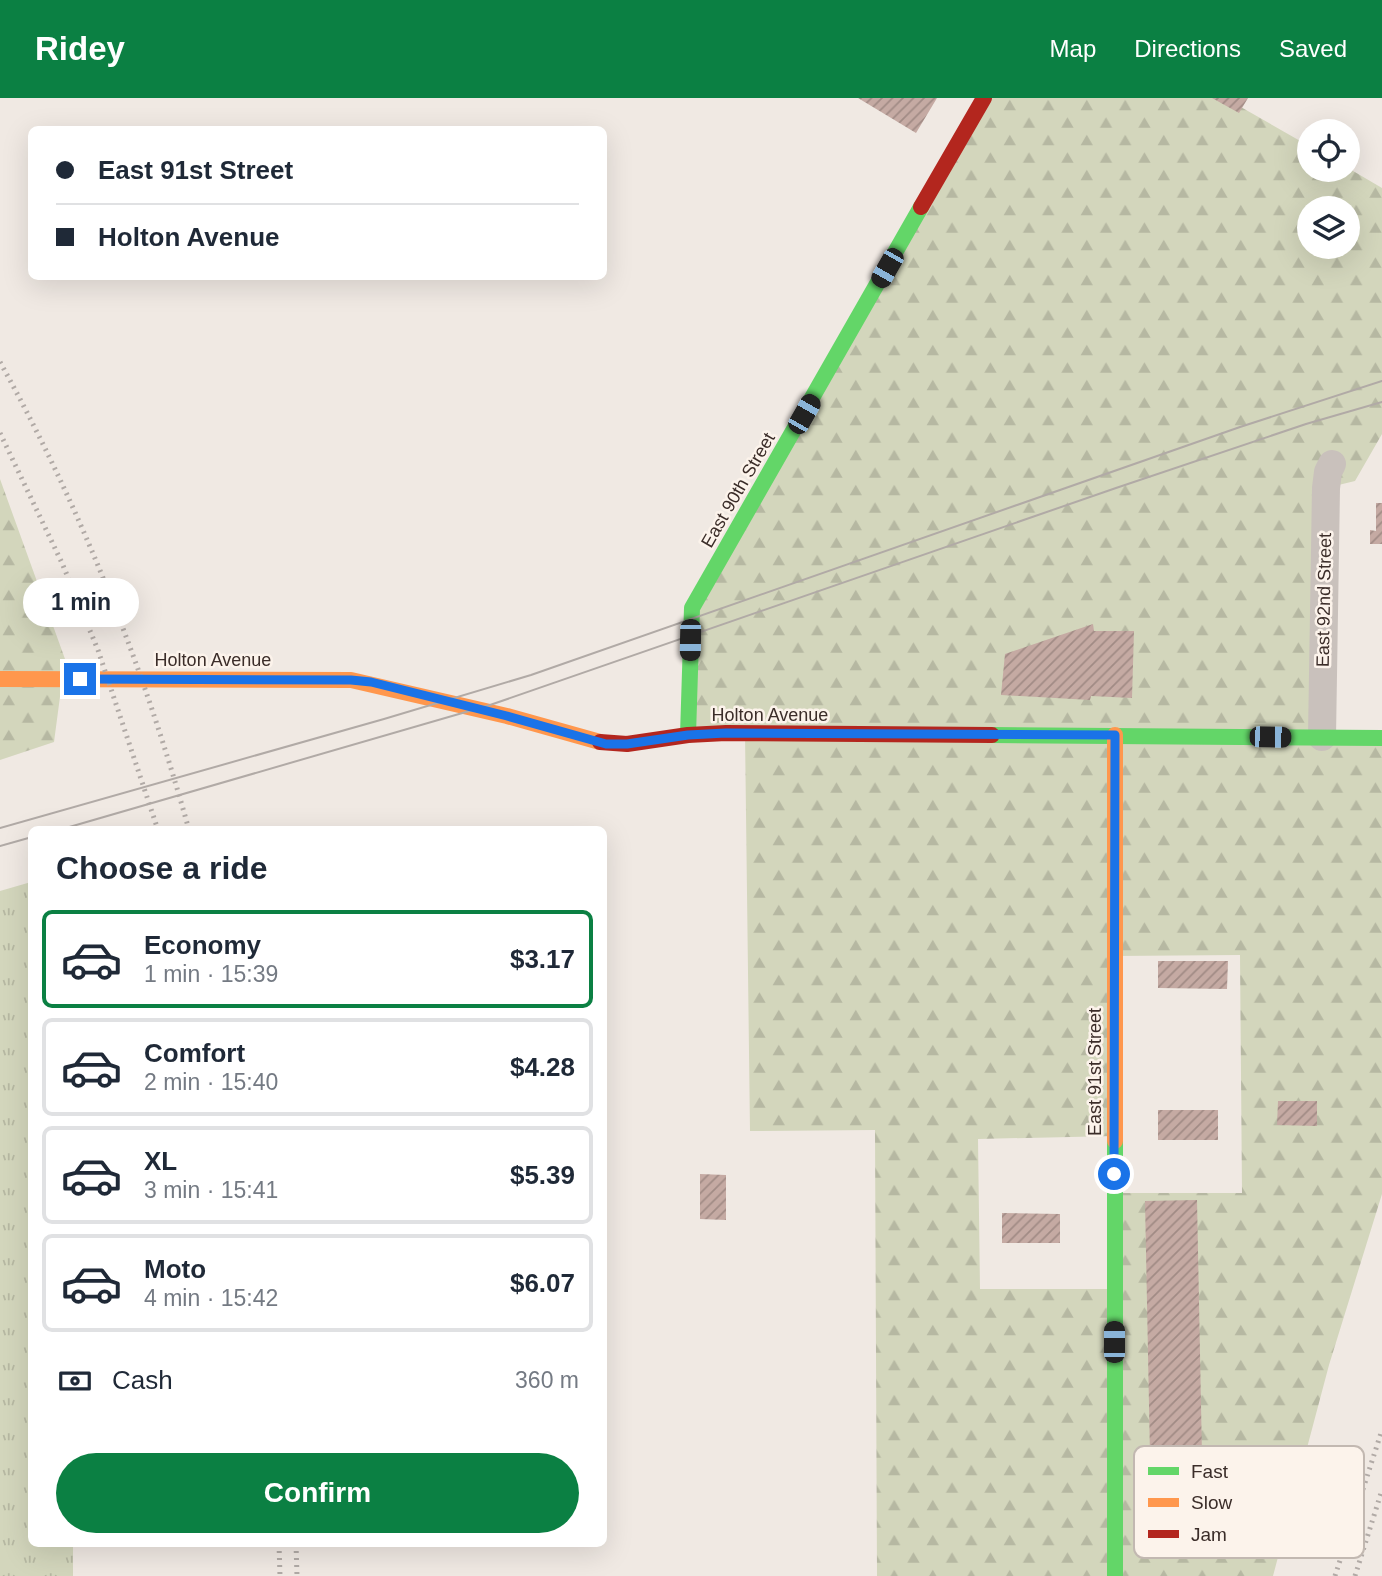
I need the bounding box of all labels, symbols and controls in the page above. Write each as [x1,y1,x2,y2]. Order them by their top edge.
text: Ridey [35,30,125,67]
text: Map [1050,35,1096,62]
text: Directions [1134,35,1241,62]
text: Saved [1279,35,1347,62]
map controls [1297,119,1360,259]
button: locate [1297,119,1360,182]
text: East 91st Street [98,155,293,185]
button: layers [1297,196,1360,259]
text: Holton Avenue [98,222,280,252]
car [868,245,907,291]
car [785,391,824,437]
street label: East 90th Street [697,429,779,551]
street label: East 92nd Street [1313,533,1335,667]
callout: 1 min [22,578,138,626]
text: 1 min [51,589,111,615]
car [680,619,701,661]
street label: Holton Avenue [155,650,271,670]
route end [64,663,96,695]
street label: Holton Avenue [712,705,828,725]
car [1249,726,1292,748]
text: Choose a ride [56,850,268,886]
icon: car [60,928,123,991]
text: Economy [144,930,261,960]
text: $3.17 [510,944,575,974]
text: 1 min · 15:39 [144,961,278,987]
street label: East 91st Street [1085,1008,1105,1136]
icon: car [60,1036,123,1099]
text: Comfort [144,1038,245,1068]
text: $4.28 [510,1052,575,1082]
text: 2 min · 15:40 [144,1069,278,1095]
icon: car [60,1144,123,1207]
text: XL [144,1146,177,1176]
route start [1098,1158,1130,1190]
text: $5.39 [510,1160,575,1190]
text: 3 min · 15:41 [144,1177,278,1203]
icon: car [60,1252,123,1315]
text: Moto [144,1254,206,1284]
text: $6.07 [510,1268,575,1298]
text: 4 min · 15:42 [144,1285,278,1311]
car [1104,1321,1125,1363]
icon: cash [56,1362,94,1400]
text: Cash [112,1365,173,1395]
text: 360 m [515,1367,579,1393]
legend [1134,1446,1364,1558]
button: Confirm [56,1453,579,1533]
text: Fast [1191,1461,1229,1482]
text: Slow [1191,1492,1232,1513]
text: Jam [1191,1524,1227,1545]

